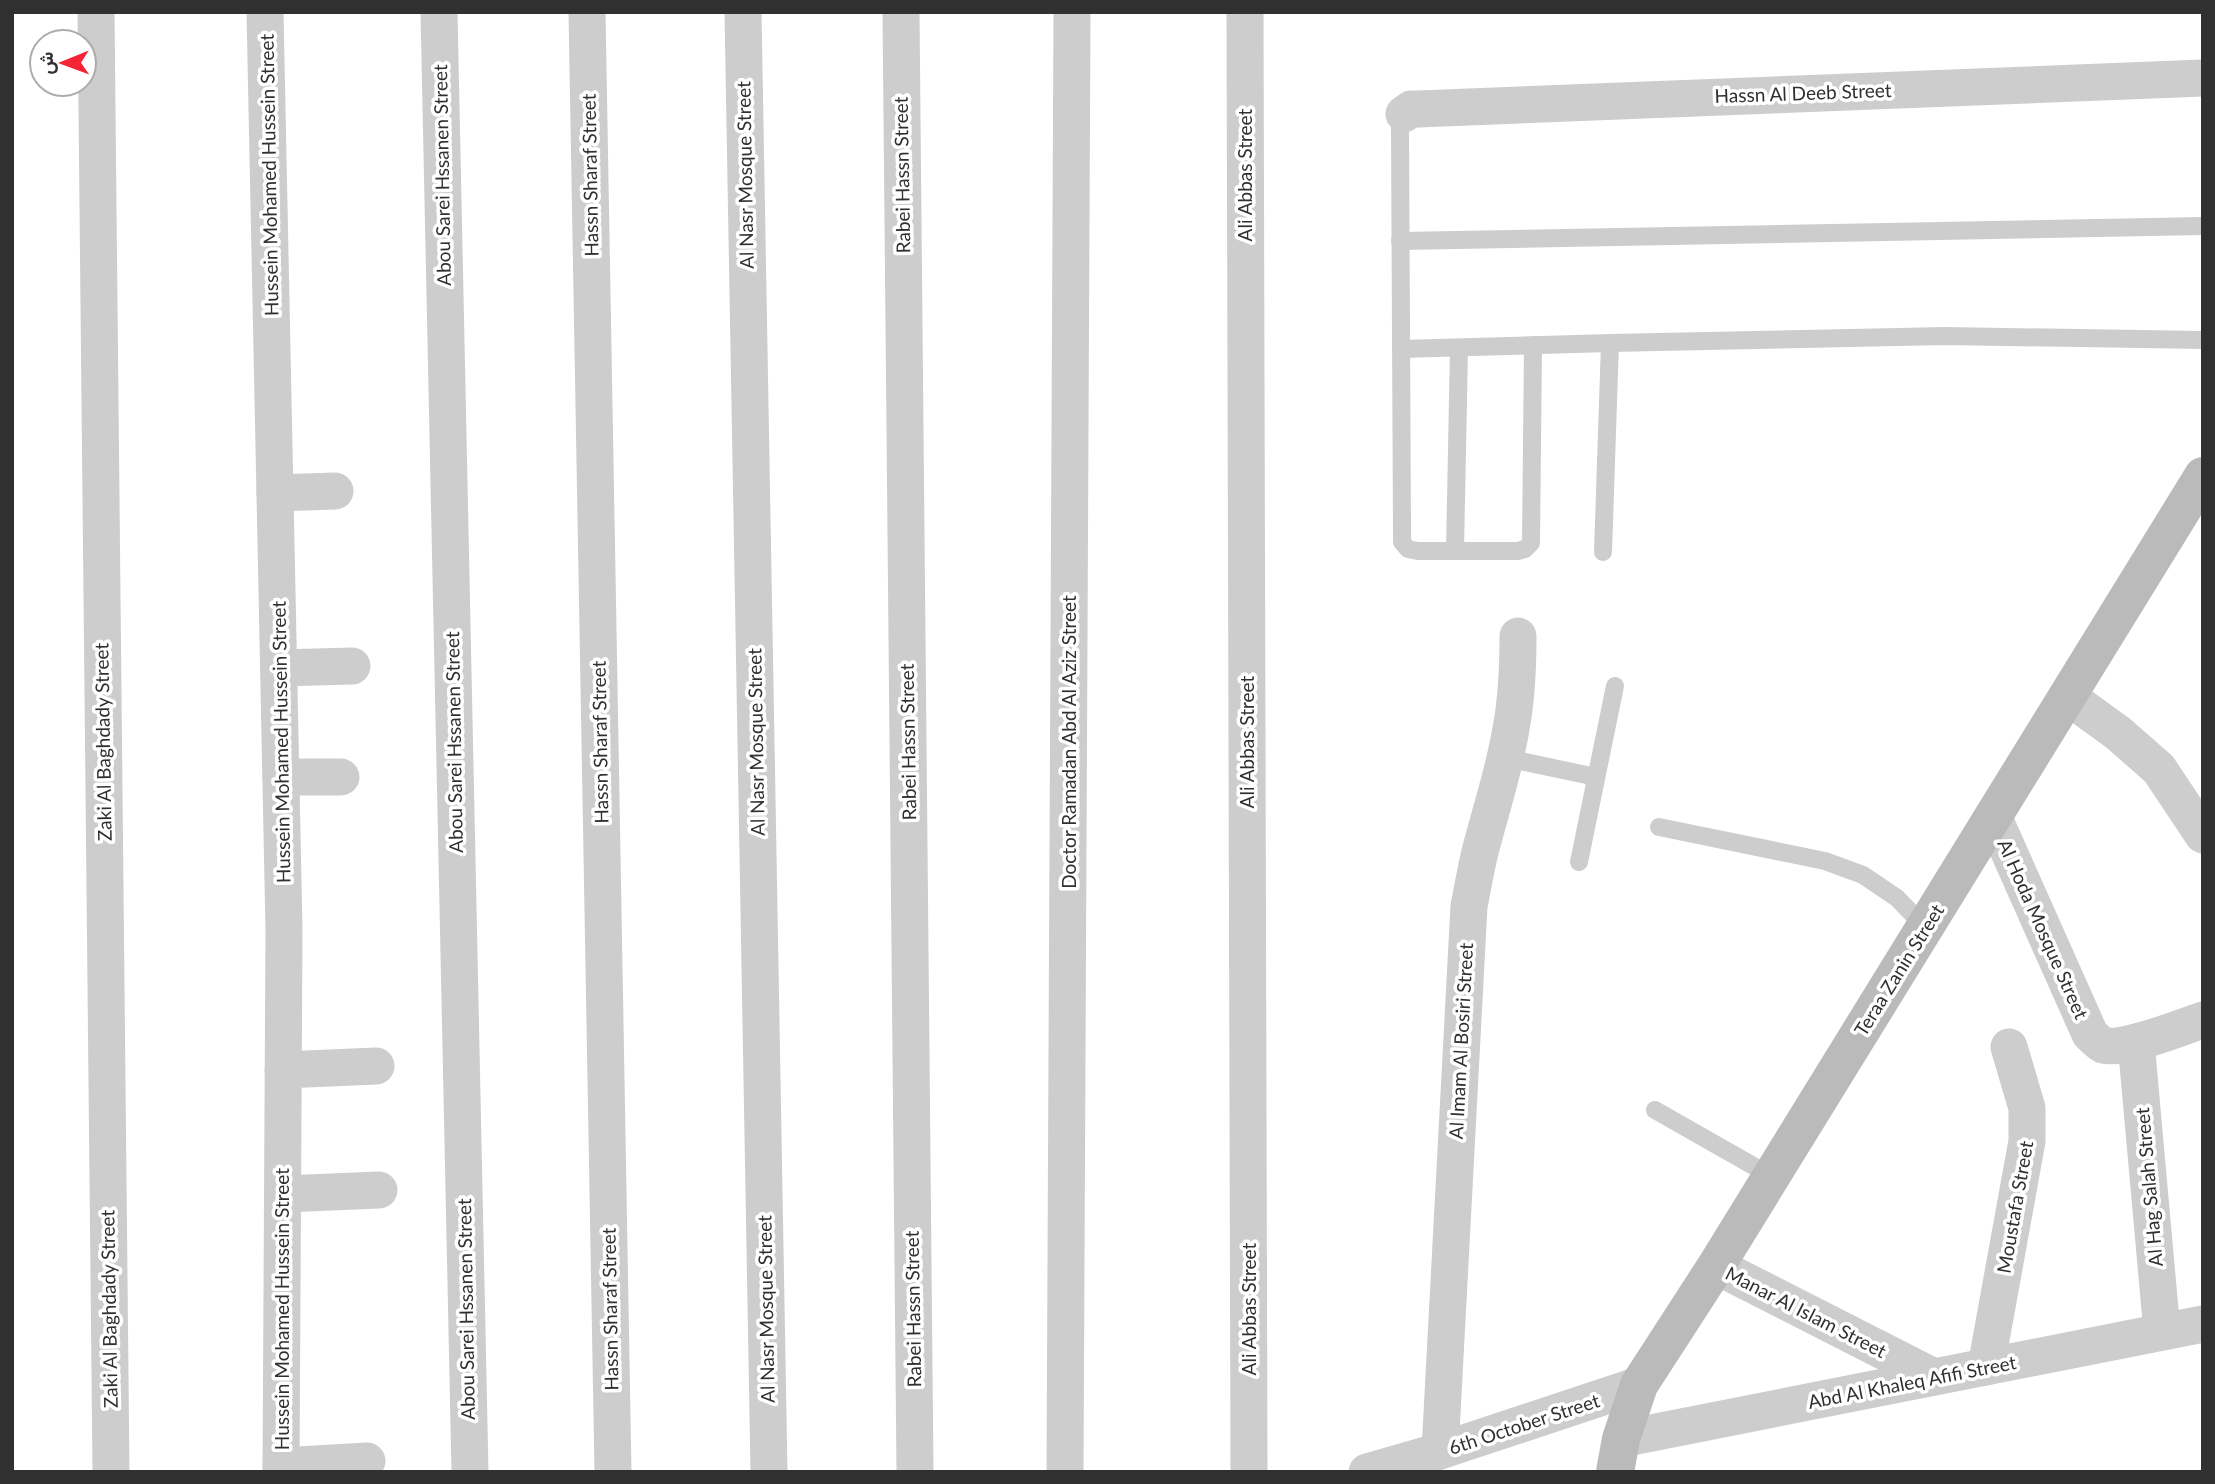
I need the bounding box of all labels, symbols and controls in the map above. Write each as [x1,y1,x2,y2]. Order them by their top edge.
north arrow [28,28,98,98]
street label: Hussein Mohamed Hussein Street [255,34,282,316]
text: ش [34,52,58,75]
street label: Abou Sarei Hssanen Street [428,64,455,286]
street label: Hassn Al Deeb Street [1714,78,1892,107]
street label: Al Nasr Mosque Street [731,81,758,269]
street label: Hassn Sharaf Street [577,93,602,257]
street label: Rabei Hassn Street [889,96,914,254]
street label: Ali Abbas Street [1233,108,1256,241]
street label: Doctor Ramadan Abd Al Aziz Street [1057,595,1080,889]
street label: Hussein Mohamed Hussein Street [267,601,294,883]
street label: Abou Sarei Hssanen Street [440,631,467,853]
street label: Zaki Al Baghdady Street [89,642,116,841]
street label: Al Nasr Mosque Street [742,648,769,836]
street label: Hassn Sharaf Street [587,660,612,824]
street label: Rabei Hassn Street [895,663,920,821]
street label: Ali Abbas Street [1235,675,1258,808]
street label: Al Hoda Mosque Street [1993,835,2094,1023]
street label: Teraa Zanin Street [1849,899,1948,1040]
street label: Al Imam Al Bosiri Street [1444,942,1477,1140]
street label: Al Hag Salah Street [2130,1106,2167,1268]
street label: Moustafa Street [1992,1139,2037,1275]
street label: Hussein Mohamed Hussein Street [270,1168,293,1450]
street label: Abou Sarei Hssanen Street [452,1198,479,1420]
street label: Zaki Al Baghdady Street [95,1209,122,1408]
street label: Al Nasr Mosque Street [752,1215,779,1403]
street label: Hassn Sharaf Street [597,1227,622,1391]
street label: Rabei Hassn Street [900,1230,925,1388]
street label: Ali Abbas Street [1237,1242,1260,1375]
street label: Manar Al Islam Street [1722,1261,1891,1362]
street label: Abd Al Khaleq Afifi Street [1806,1350,2018,1413]
street label: 6th October Street [1446,1388,1602,1459]

